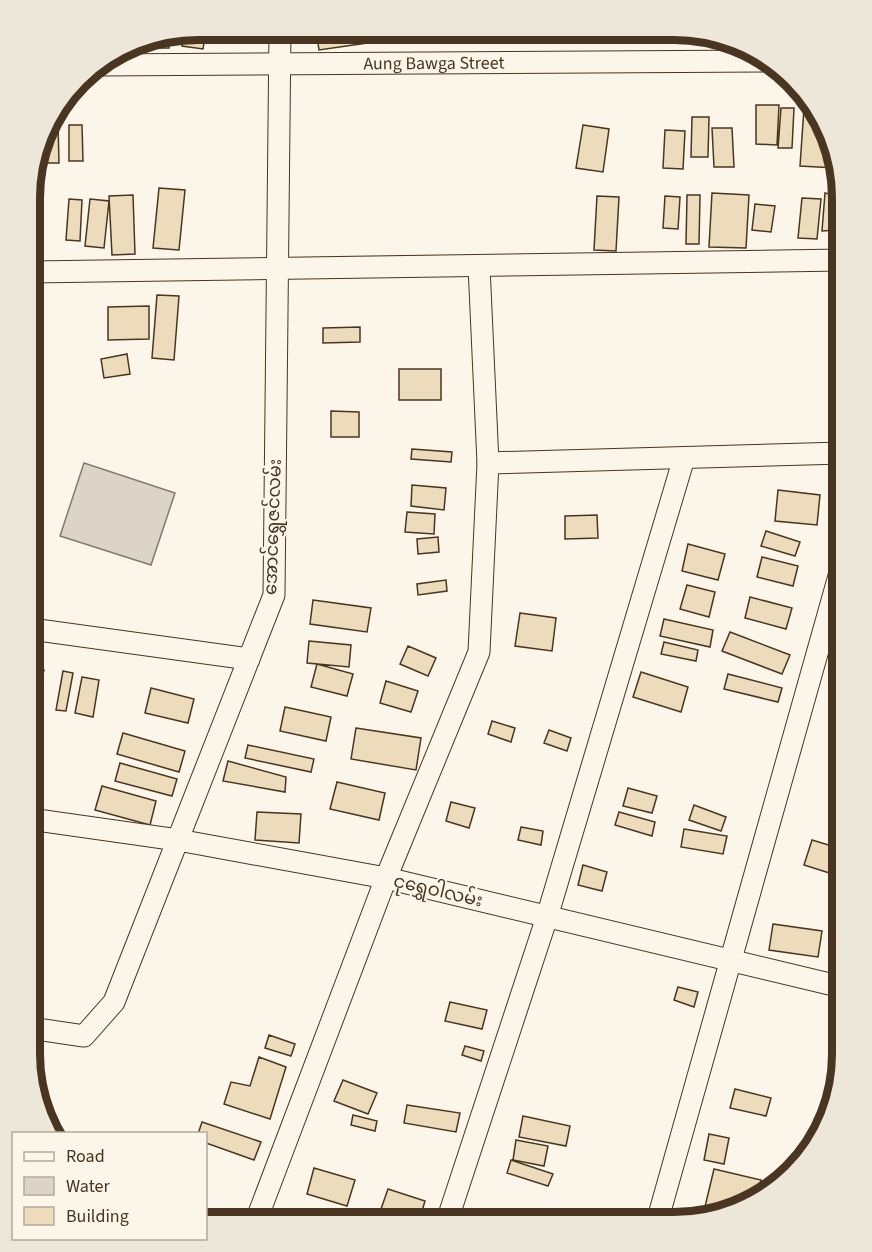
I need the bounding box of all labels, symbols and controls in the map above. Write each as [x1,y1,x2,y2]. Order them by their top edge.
street label: Aung Bawga Street [363,50,505,76]
street label: အောင်ရွှေဇင်လမ်း [257,458,290,596]
street label: ငုရွှေဝါလမ်း [390,868,485,915]
legend [12,1132,207,1240]
text: Road [66,1144,105,1169]
text: Water [66,1174,110,1199]
text: Building [66,1204,129,1229]

